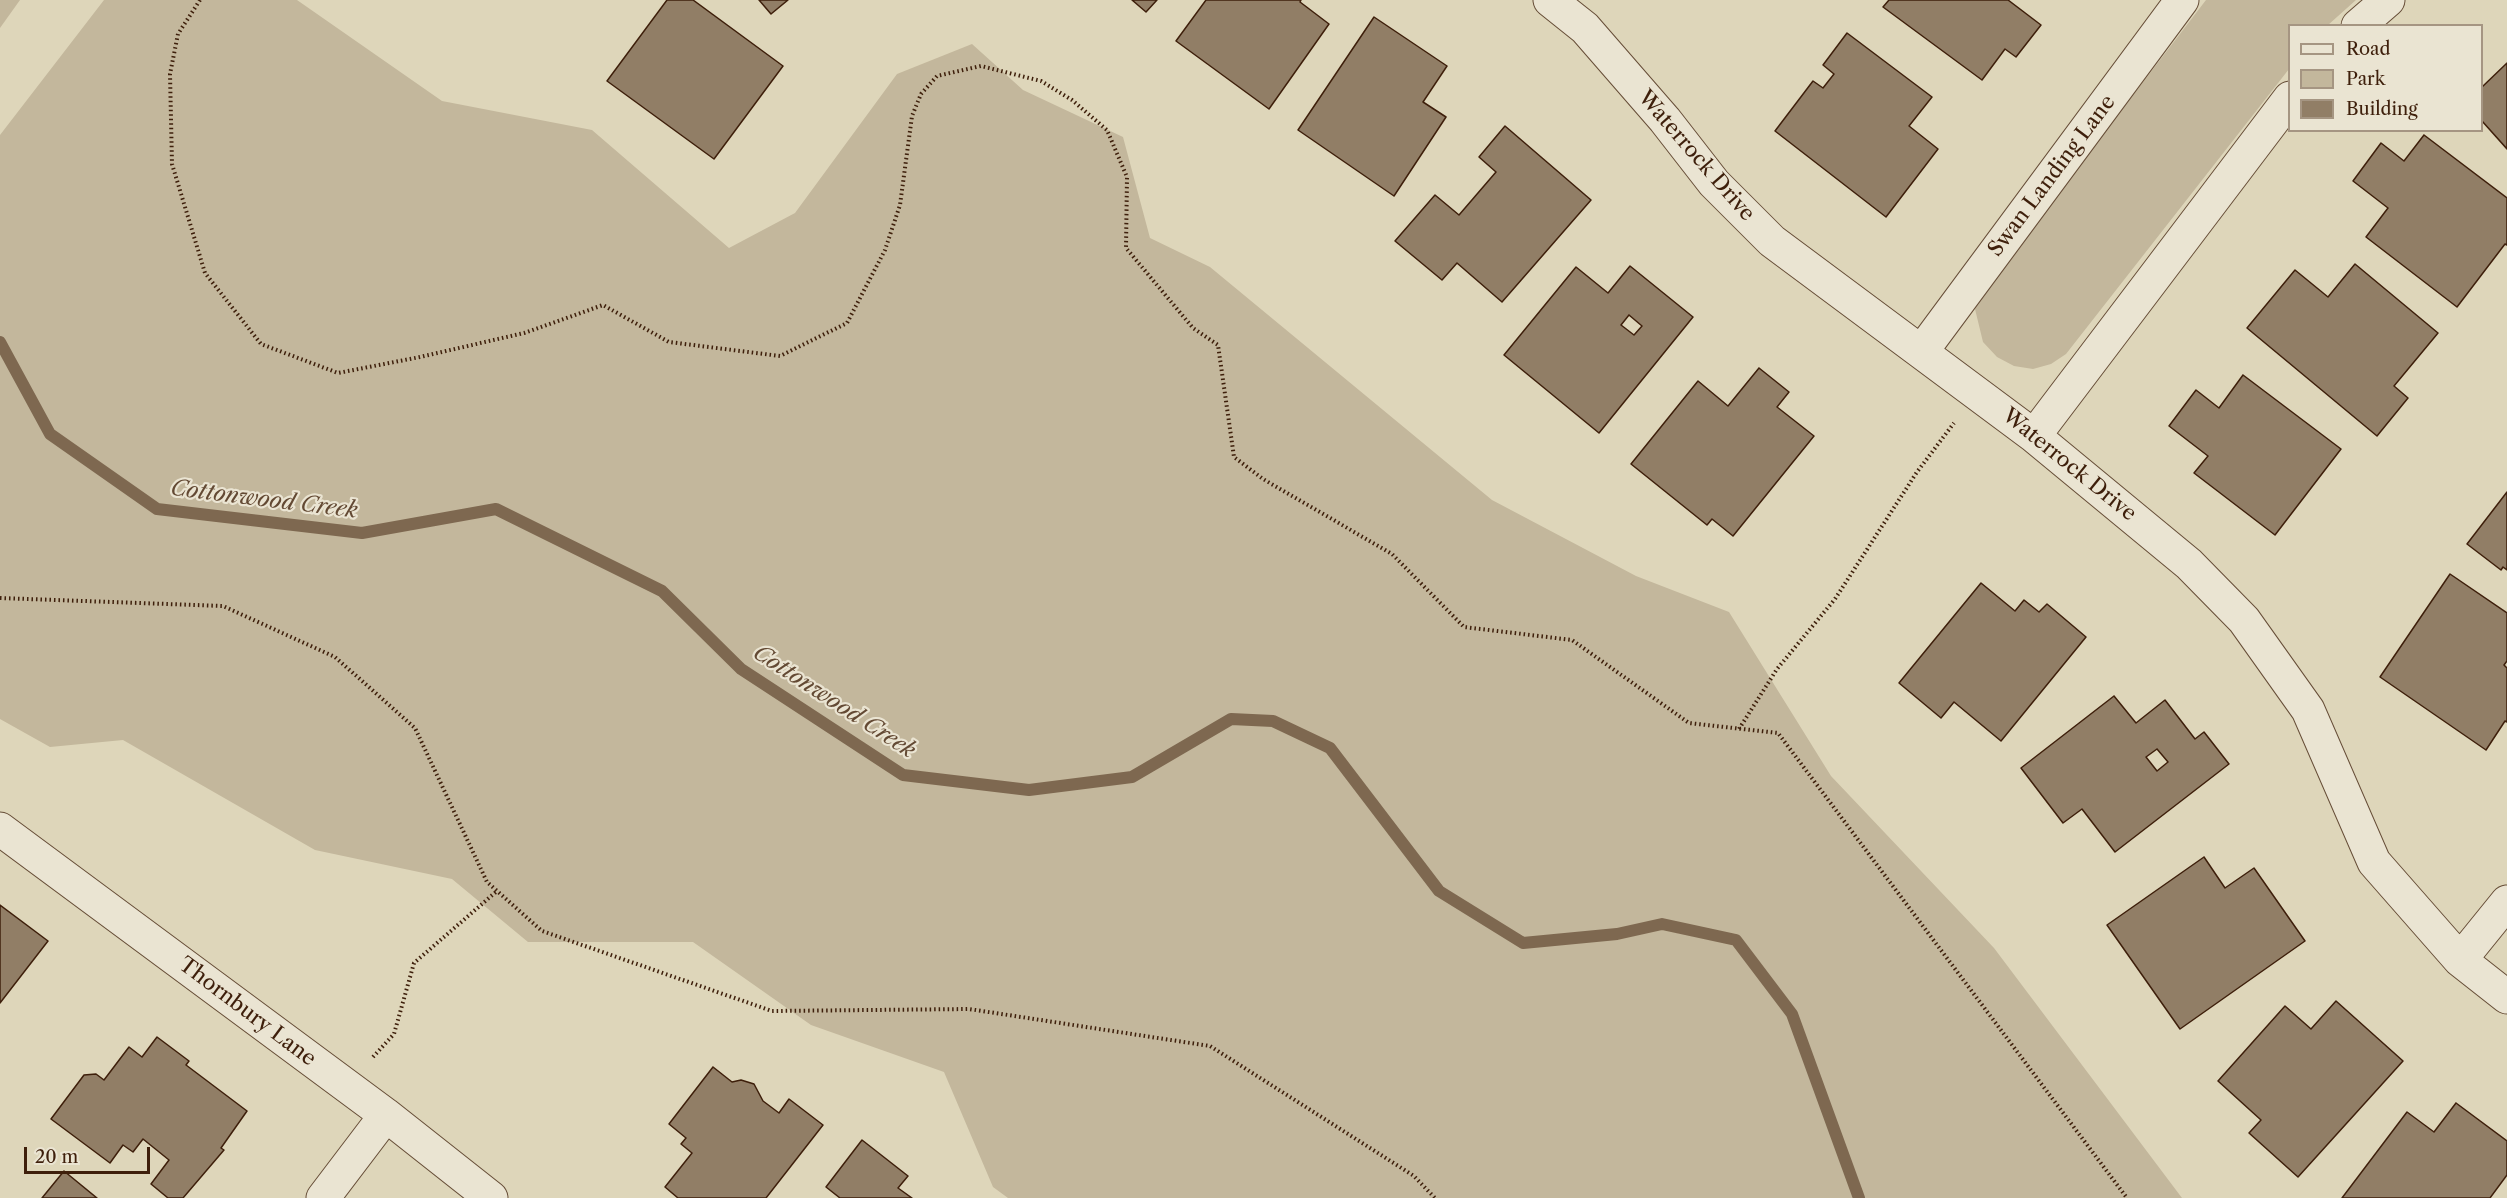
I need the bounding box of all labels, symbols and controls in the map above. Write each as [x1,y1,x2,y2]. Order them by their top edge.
legend [2288,24,2483,132]
text: Road [2346,38,2391,60]
text: Park [2346,68,2385,90]
street label: Waterrock Drive [1632,85,1760,227]
street label: Swan Landing Lane [1983,90,2121,262]
text: Building [2346,98,2418,120]
street label: Waterrock Drive [1997,403,2141,527]
water label: Cottonwood Creek [169,475,359,525]
water label: Cottonwood Creek [748,640,920,764]
street label: Thornbury Lane [173,952,321,1072]
scale bar [27,1135,153,1173]
text: 20 m [35,1146,78,1168]

